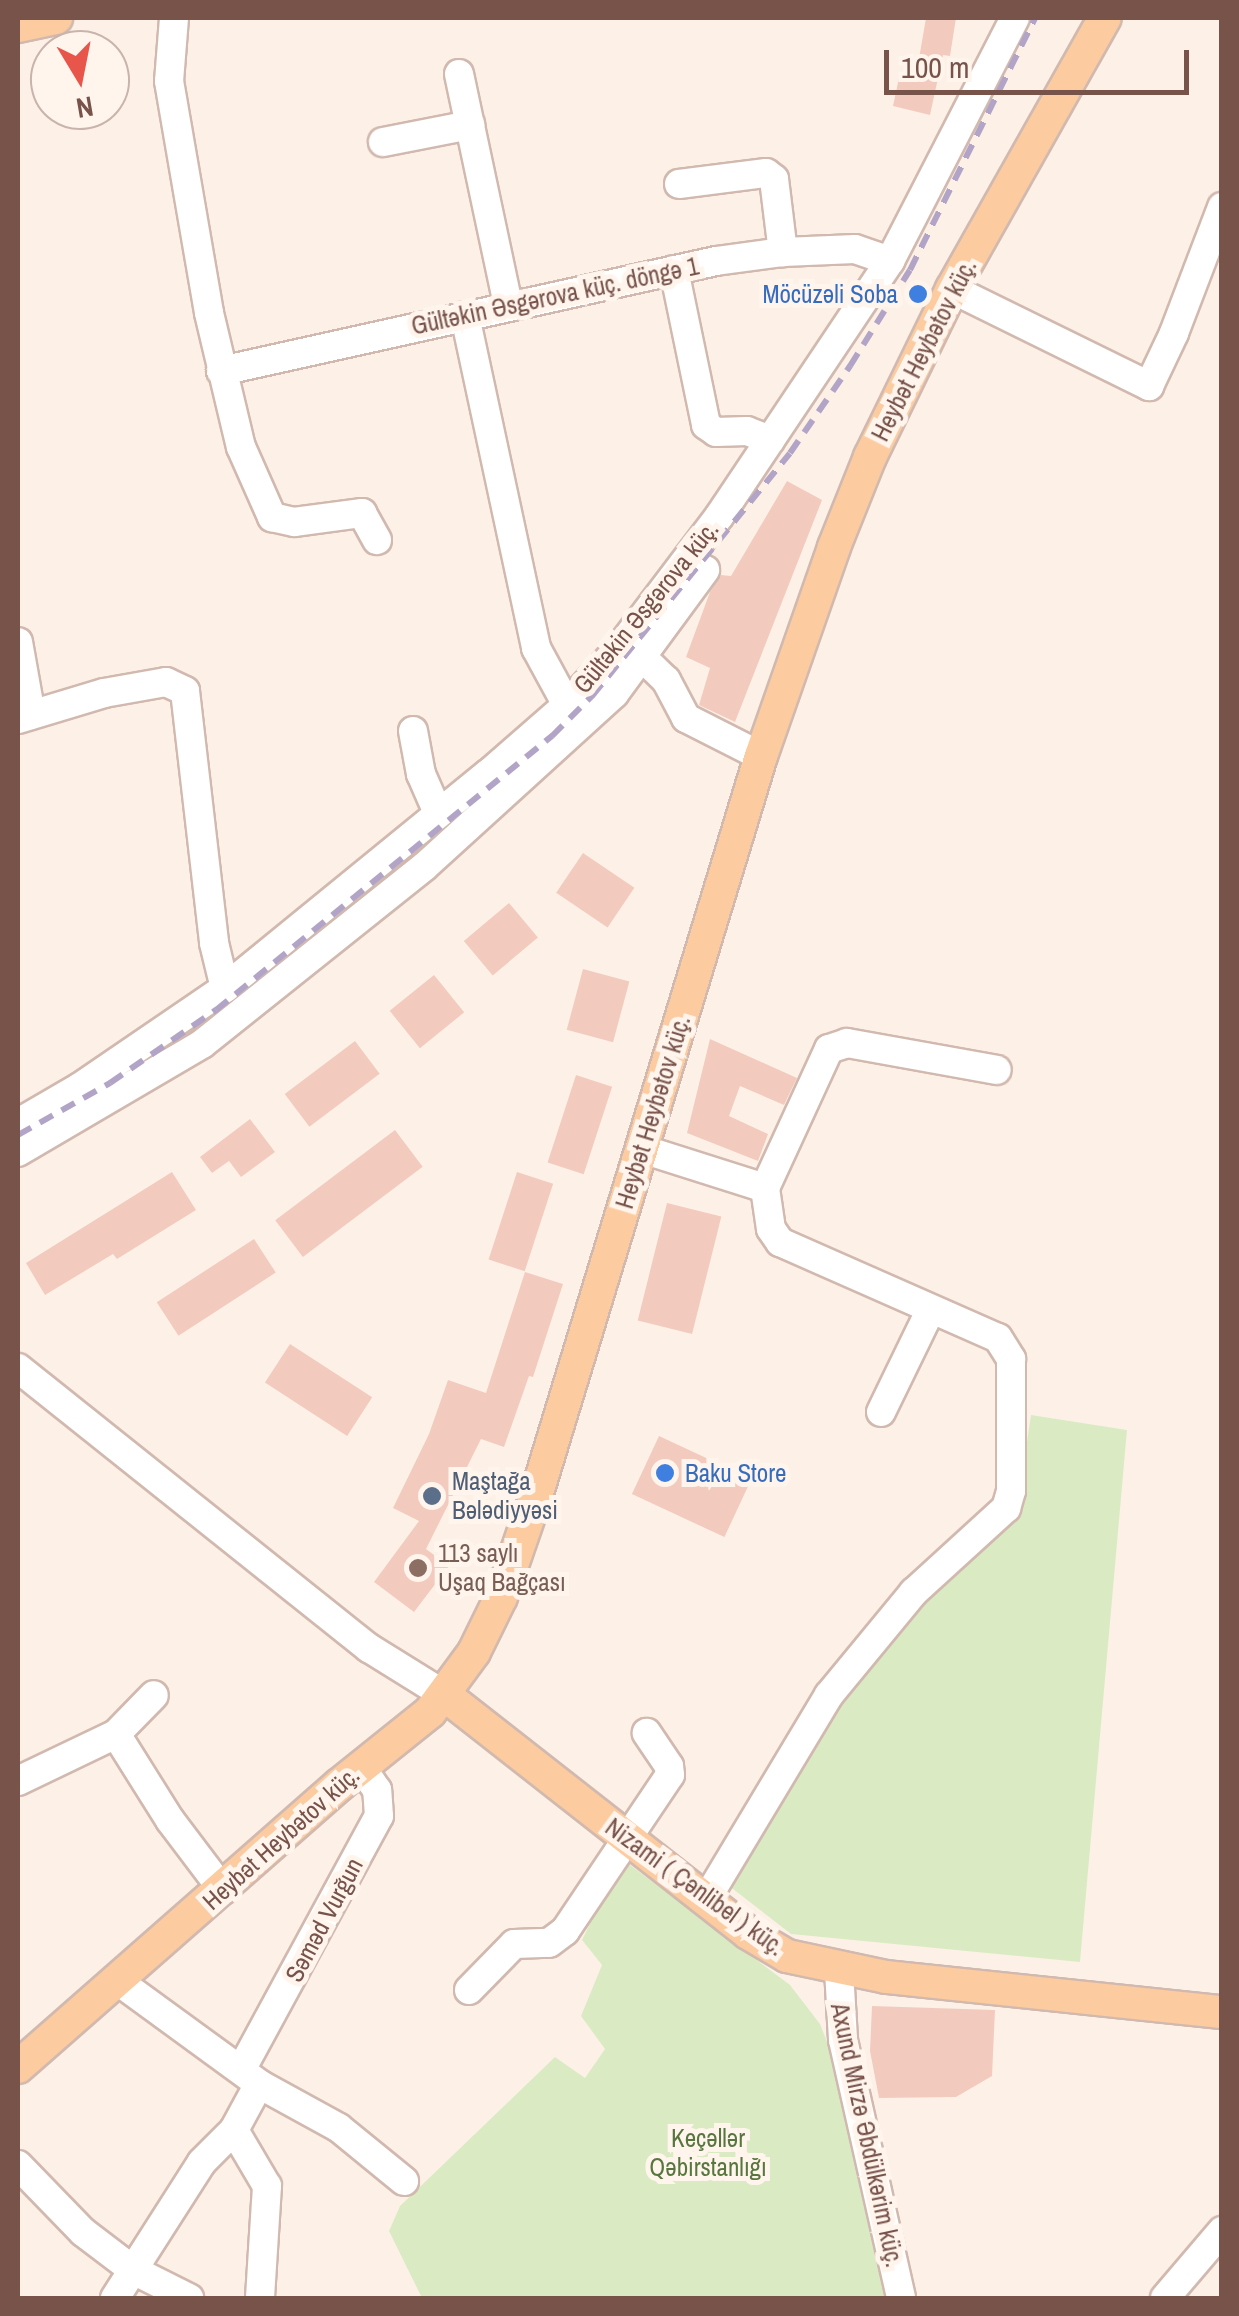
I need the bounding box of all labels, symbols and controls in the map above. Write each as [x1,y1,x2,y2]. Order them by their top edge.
north arrow [30,30,130,130]
scale bar [889,30,1194,92]
text: 100 m [901,47,969,87]
text: N [73,87,96,128]
street label: Gültəkin Əsgərova küç. döngə 1 [409,251,701,341]
street label: Heybət Heybətov küç. [865,254,983,446]
place label: Möcüzəli Soba [762,279,898,309]
marker: Möcüzəli Soba [907,283,929,305]
street label: Gültəkin Əsgərova küç. [567,515,725,699]
street label: Heybət Heybətov küç. [609,1012,697,1212]
place label: Baku Store [685,1458,786,1488]
marker: Baku Store [654,1462,676,1484]
place label: Maştağa Bələdiyyəsi [452,1467,558,1526]
marker: Maştağa Bələdiyyəsi [421,1485,443,1507]
place label: 113 saylı Uşaq Bağçası [438,1539,566,1598]
marker: 113 saylı Uşaq Bağçası [407,1557,429,1579]
street label: Heybət Heybətov küç. [196,1760,366,1916]
street label: Nizami ( Çənlibel ) küç. [600,1812,790,1962]
street label: Səməd Vurğun [279,1853,369,1987]
street label: Axund Mirzə Əbdülkərim küç. [824,2000,910,2270]
park label: Keçəllər Qəbirstanlığı [649,2124,767,2183]

